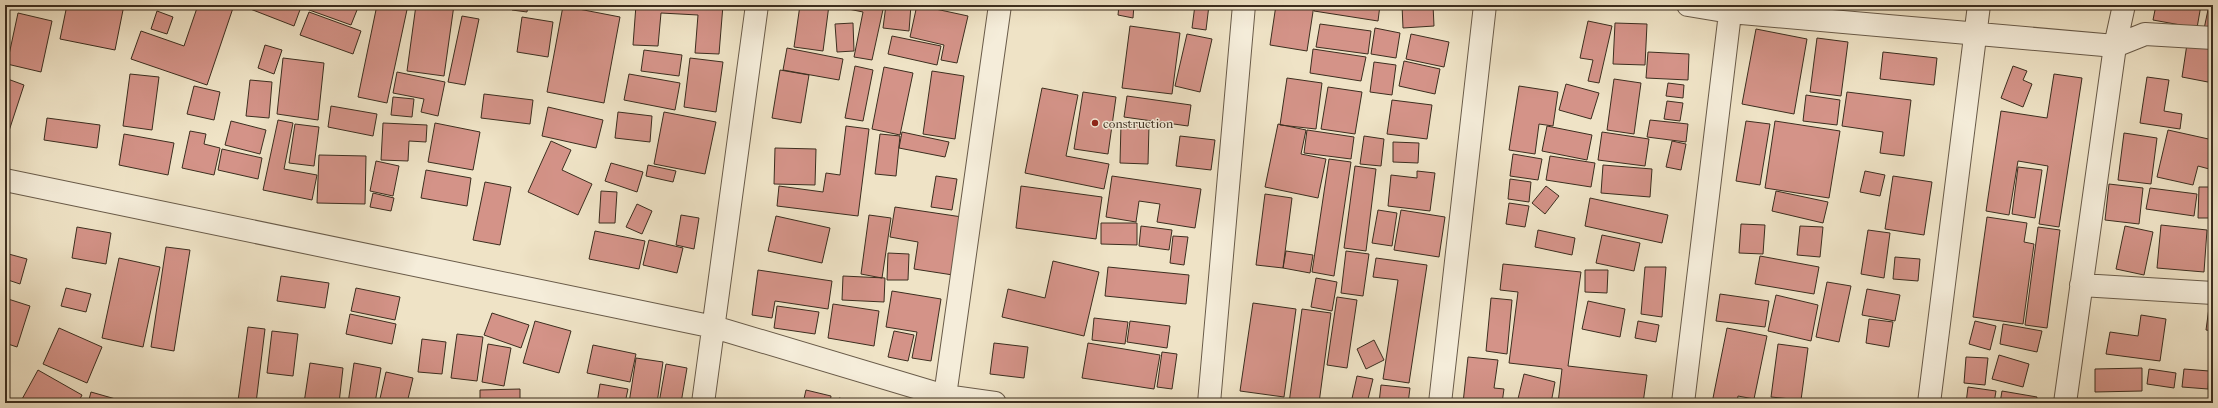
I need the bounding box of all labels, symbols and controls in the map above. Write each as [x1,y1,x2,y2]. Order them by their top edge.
place label: construction [1103,116,1174,131]
marker: construction [1090,118,1100,128]

